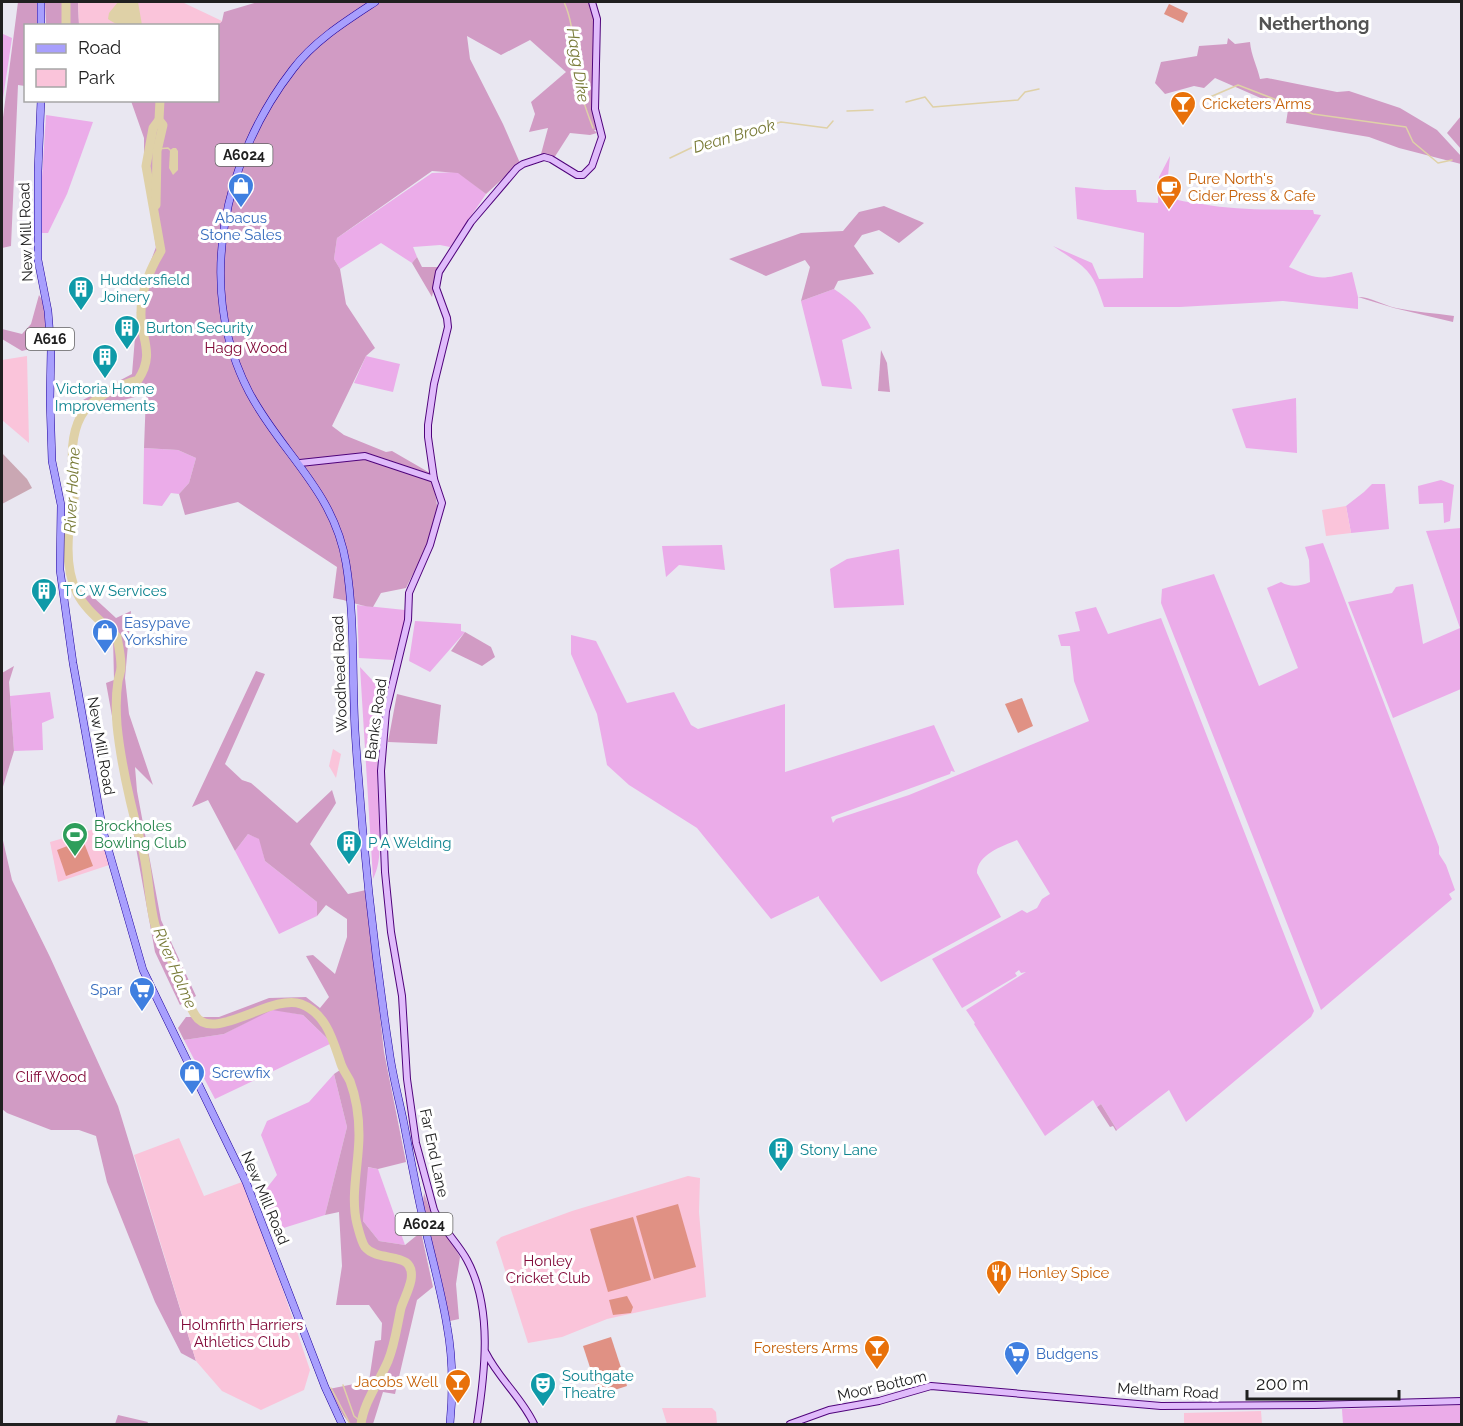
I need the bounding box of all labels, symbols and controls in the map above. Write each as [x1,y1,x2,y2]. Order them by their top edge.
district label: Netherthong [1259,13,1369,34]
legend [24,24,219,102]
water label: Hagg Dike [563,26,593,104]
text: Road [78,37,121,58]
text: Park [78,67,115,88]
bar icon: Cricketers Arms [1168,89,1198,127]
place label: Cricketers Arms [1202,95,1311,113]
water label: Dean Brook [691,115,778,157]
road number: A6024 [216,144,272,166]
place label: Pure North's Cider Press & Cafe [1188,170,1316,205]
shop icon: Abacus Stone Sales [226,171,256,209]
cafe icon: Pure North's Cider Press & Cafe [1154,173,1184,211]
street label: New Mill Road [15,182,37,282]
place label: Abacus Stone Sales [200,209,282,244]
place label: Huddersfield Joinery [100,271,190,306]
building icon: Huddersfield Joinery [66,274,96,312]
building icon: Burton Security [112,313,142,351]
place label: Burton Security [146,319,253,337]
road number: A616 [26,328,74,350]
park label: Hagg Wood [205,339,287,357]
building icon: Victoria Home Improvements [90,342,120,380]
place label: Victoria Home Improvements [55,380,155,415]
water label: River Holme [60,446,84,533]
building icon: T C W Services [29,576,59,614]
place label: T C W Services [63,582,167,600]
place label: Easypave Yorkshire [124,614,190,649]
street label: Woodhead Road [329,615,351,733]
shop icon: Easypave Yorkshire [90,617,120,655]
street label: Banks Road [361,677,391,761]
street label: New Mill Road [83,695,119,797]
place label: Brockholes Bowling Club [94,817,187,852]
sports icon: Brockholes Bowling Club [60,820,90,858]
building icon: P A Welding [334,828,364,866]
place label: P A Welding [368,834,451,852]
water label: River Holme [149,925,201,1012]
supermarket icon: Spar [127,975,157,1013]
place label: Spar [90,981,123,999]
shop icon: Screwfix [177,1058,207,1096]
place label: Screwfix [212,1064,271,1082]
park label: Cliff Wood [15,1068,87,1086]
street label: Far End Lane [416,1107,452,1199]
building icon: Stony Lane [766,1135,796,1173]
place label: Stony Lane [800,1141,878,1159]
street label: New Mill Road [237,1149,293,1247]
road number: A6024 [396,1213,452,1235]
park label: Honley Cricket Club [506,1252,590,1287]
restaurant icon: Honley Spice [984,1258,1014,1296]
place label: Honley Spice [1018,1264,1110,1282]
park label: Holmfirth Harriers Athletics Club [181,1316,303,1351]
bar icon: Foresters Arms [862,1333,892,1371]
place label: Foresters Arms [754,1339,858,1357]
supermarket icon: Budgens [1002,1339,1032,1377]
place label: Budgens [1036,1345,1098,1363]
scale bar [1247,1363,1398,1401]
bar icon: Jacobs Well [443,1367,473,1405]
place label: Southgate Theatre [562,1367,634,1402]
street label: Moor Bottom [836,1367,928,1405]
theatre icon: Southgate Theatre [528,1370,558,1408]
place label: Jacobs Well [354,1373,439,1391]
text: 200 m [1256,1373,1309,1394]
street label: Meltham Road [1117,1379,1219,1403]

